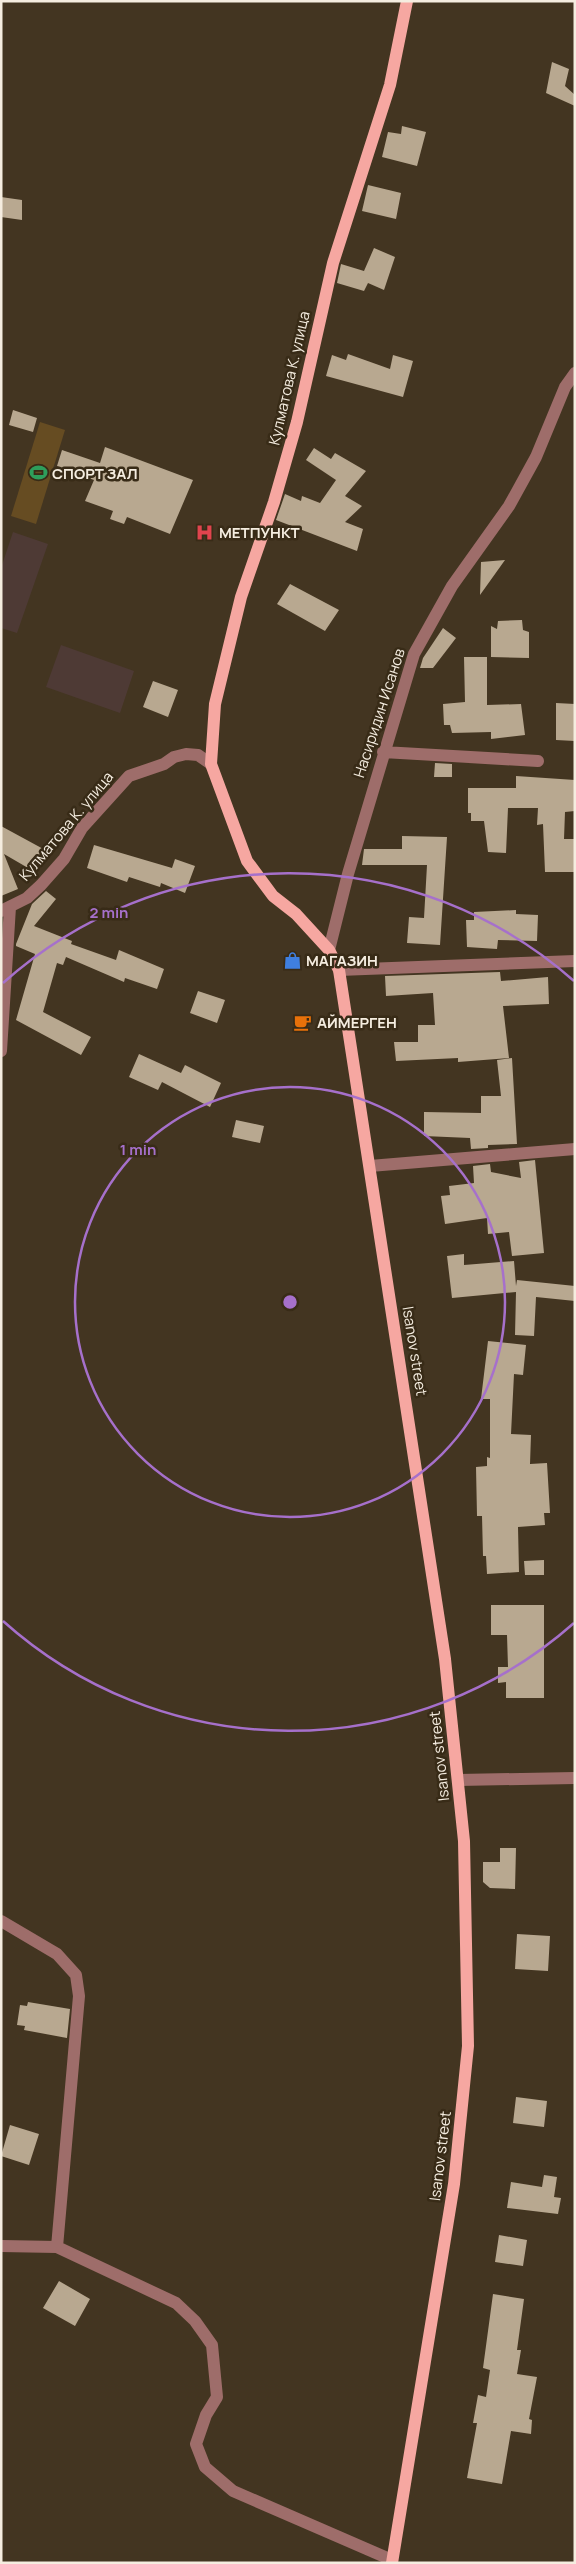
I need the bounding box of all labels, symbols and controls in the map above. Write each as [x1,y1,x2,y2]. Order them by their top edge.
street label: Кулматова К. улица [263,309,315,447]
sports icon: СПОРТ ЗАЛ [28,463,48,483]
place label: СПОРТ ЗАЛ [52,463,138,484]
hospital icon: МЕТПУНКТ [195,522,215,542]
place label: МЕТПУНКТ [219,522,300,543]
street label: Насиридин Исанов [348,646,410,780]
street label: Кулматова К. улица [14,767,118,885]
text: 2 min [89,902,129,923]
shop icon: МАГАЗИН [282,950,302,970]
place label: МАГАЗИН [306,950,378,971]
cafe icon: АЙМЕРГЕН [293,1012,313,1032]
place label: АЙМЕРГЕН [317,1012,397,1033]
text: 1 min [120,1139,156,1160]
centre of rings [281,1293,299,1311]
street label: Isanov street [398,1305,432,1397]
street label: Isanov street [424,1710,454,1802]
street label: Isanov street [424,2110,456,2202]

